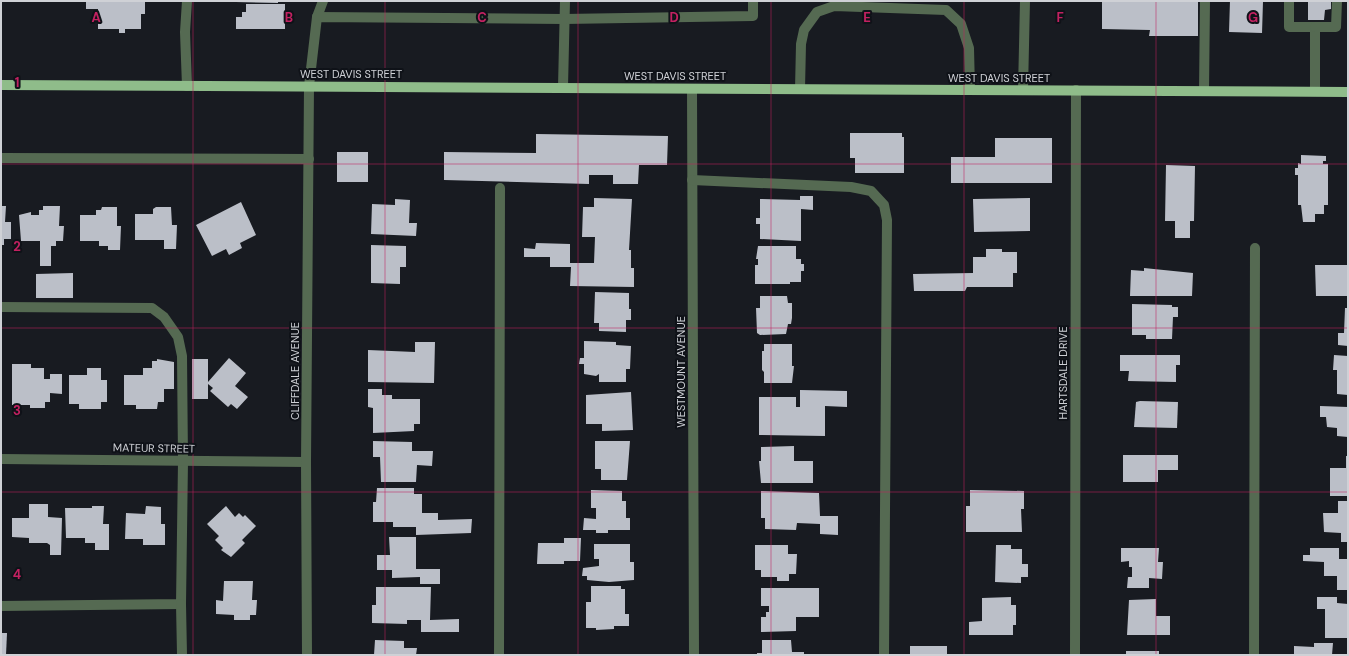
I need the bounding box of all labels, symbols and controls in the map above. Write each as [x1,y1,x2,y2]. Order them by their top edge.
text: A [91,9,101,26]
text: B [285,9,293,26]
text: C [477,9,487,26]
text: D [669,9,679,26]
text: E [863,9,871,26]
text: F [1056,9,1064,26]
text: G [1248,9,1258,26]
street label: WEST DAVIS STREET [300,67,402,81]
street label: WEST DAVIS STREET [624,69,726,83]
street label: WEST DAVIS STREET [948,71,1050,85]
text: 1 [15,74,19,91]
text: 2 [13,238,21,255]
street label: WESTMOUNT AVENUE [674,316,688,428]
street label: CLIFFDALE AVENUE [288,322,302,420]
street label: HARTSDALE DRIVE [1056,326,1070,420]
text: 3 [13,402,21,419]
street label: MATEUR STREET [113,440,195,456]
text: 4 [13,566,21,583]

